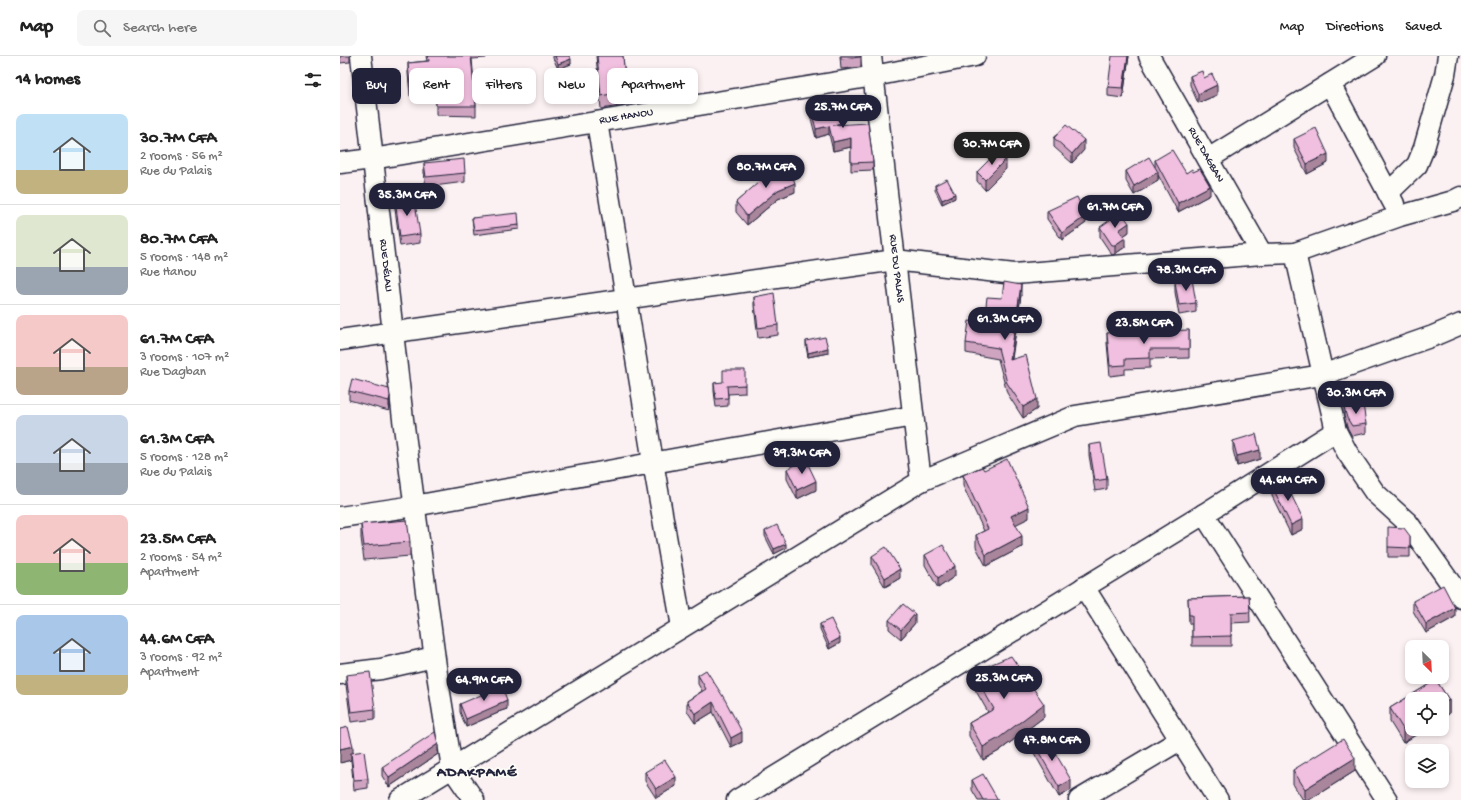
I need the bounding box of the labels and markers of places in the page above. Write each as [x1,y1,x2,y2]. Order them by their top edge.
pin: 25.7M CFA [797,95,889,129]
pin: 30.7M CFA [946,132,1038,166]
pin: 80.7M CFA [720,155,812,189]
pin: 35.3M CFA [361,183,453,217]
pin: 61.7M CFA [1069,195,1161,229]
pin: 78.3M CFA [1140,258,1232,292]
pin: 61.3M CFA [959,307,1051,341]
pin: 23.5M CFA [1098,311,1190,345]
pin: 30.3M CFA [1310,381,1402,415]
pin: 39.3M CFA [756,441,848,475]
pin: 44.6M CFA [1242,468,1334,502]
pin: 25.3M CFA [958,666,1050,700]
pin: 64.9M CFA [438,668,530,702]
pin: 47.8M CFA [1006,728,1098,762]

